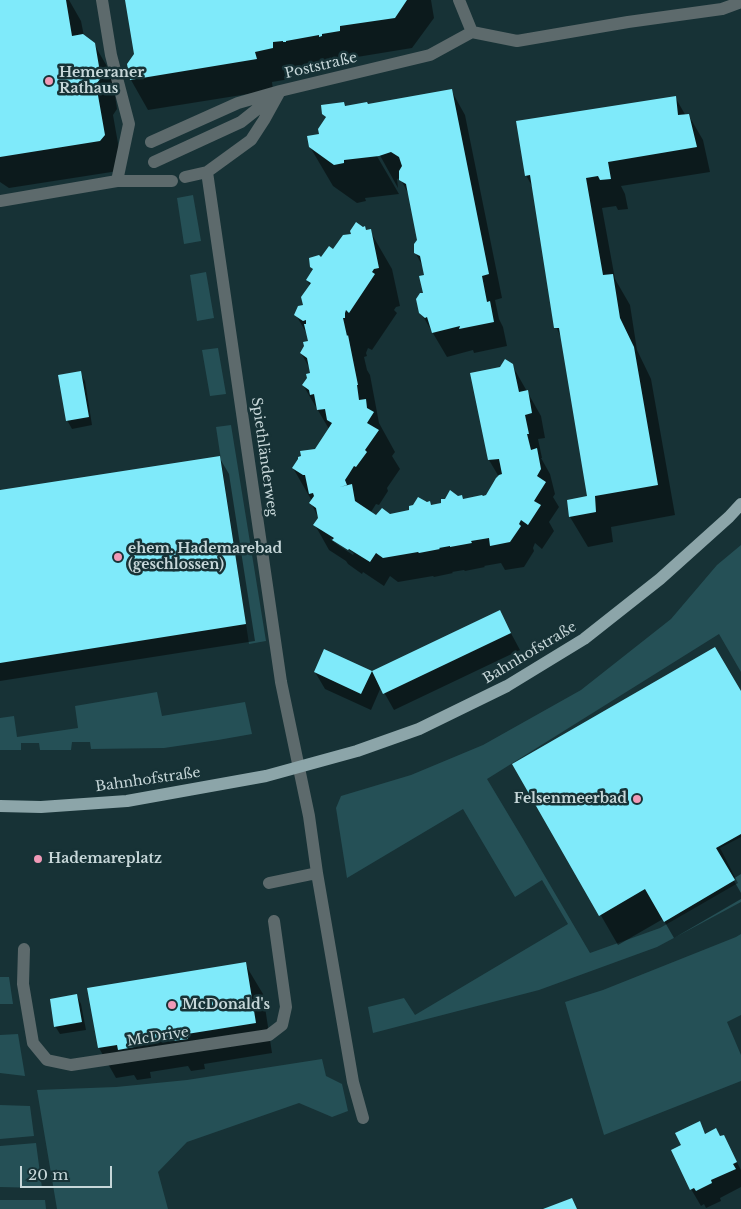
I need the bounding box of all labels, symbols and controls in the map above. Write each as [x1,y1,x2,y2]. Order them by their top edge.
street label: Poststraße [283,50,359,82]
place label: Hemeraner Rathaus [59,65,144,98]
marker: Hemeraner Rathaus [43,75,55,87]
street label: Spiethländerweg [247,396,281,518]
place label: ehem. Hademarebad (geschlossen) [128,541,282,574]
marker: ehem. Hademarebad (geschlossen) [112,551,124,563]
street label: Bahnhofstraße [480,619,580,687]
street label: Bahnhofstraße [94,764,202,796]
place label: Felsenmeerbad [514,791,627,807]
marker: Felsenmeerbad [631,793,643,805]
place label: Hademareplatz [48,851,162,867]
marker: Hademareplatz [32,853,44,865]
place label: McDonald's [182,997,270,1013]
marker: McDonald's [166,999,178,1011]
street label: McDrive [126,1024,190,1050]
scale bar [22,1156,115,1188]
text: 20 m [28,1165,68,1184]

